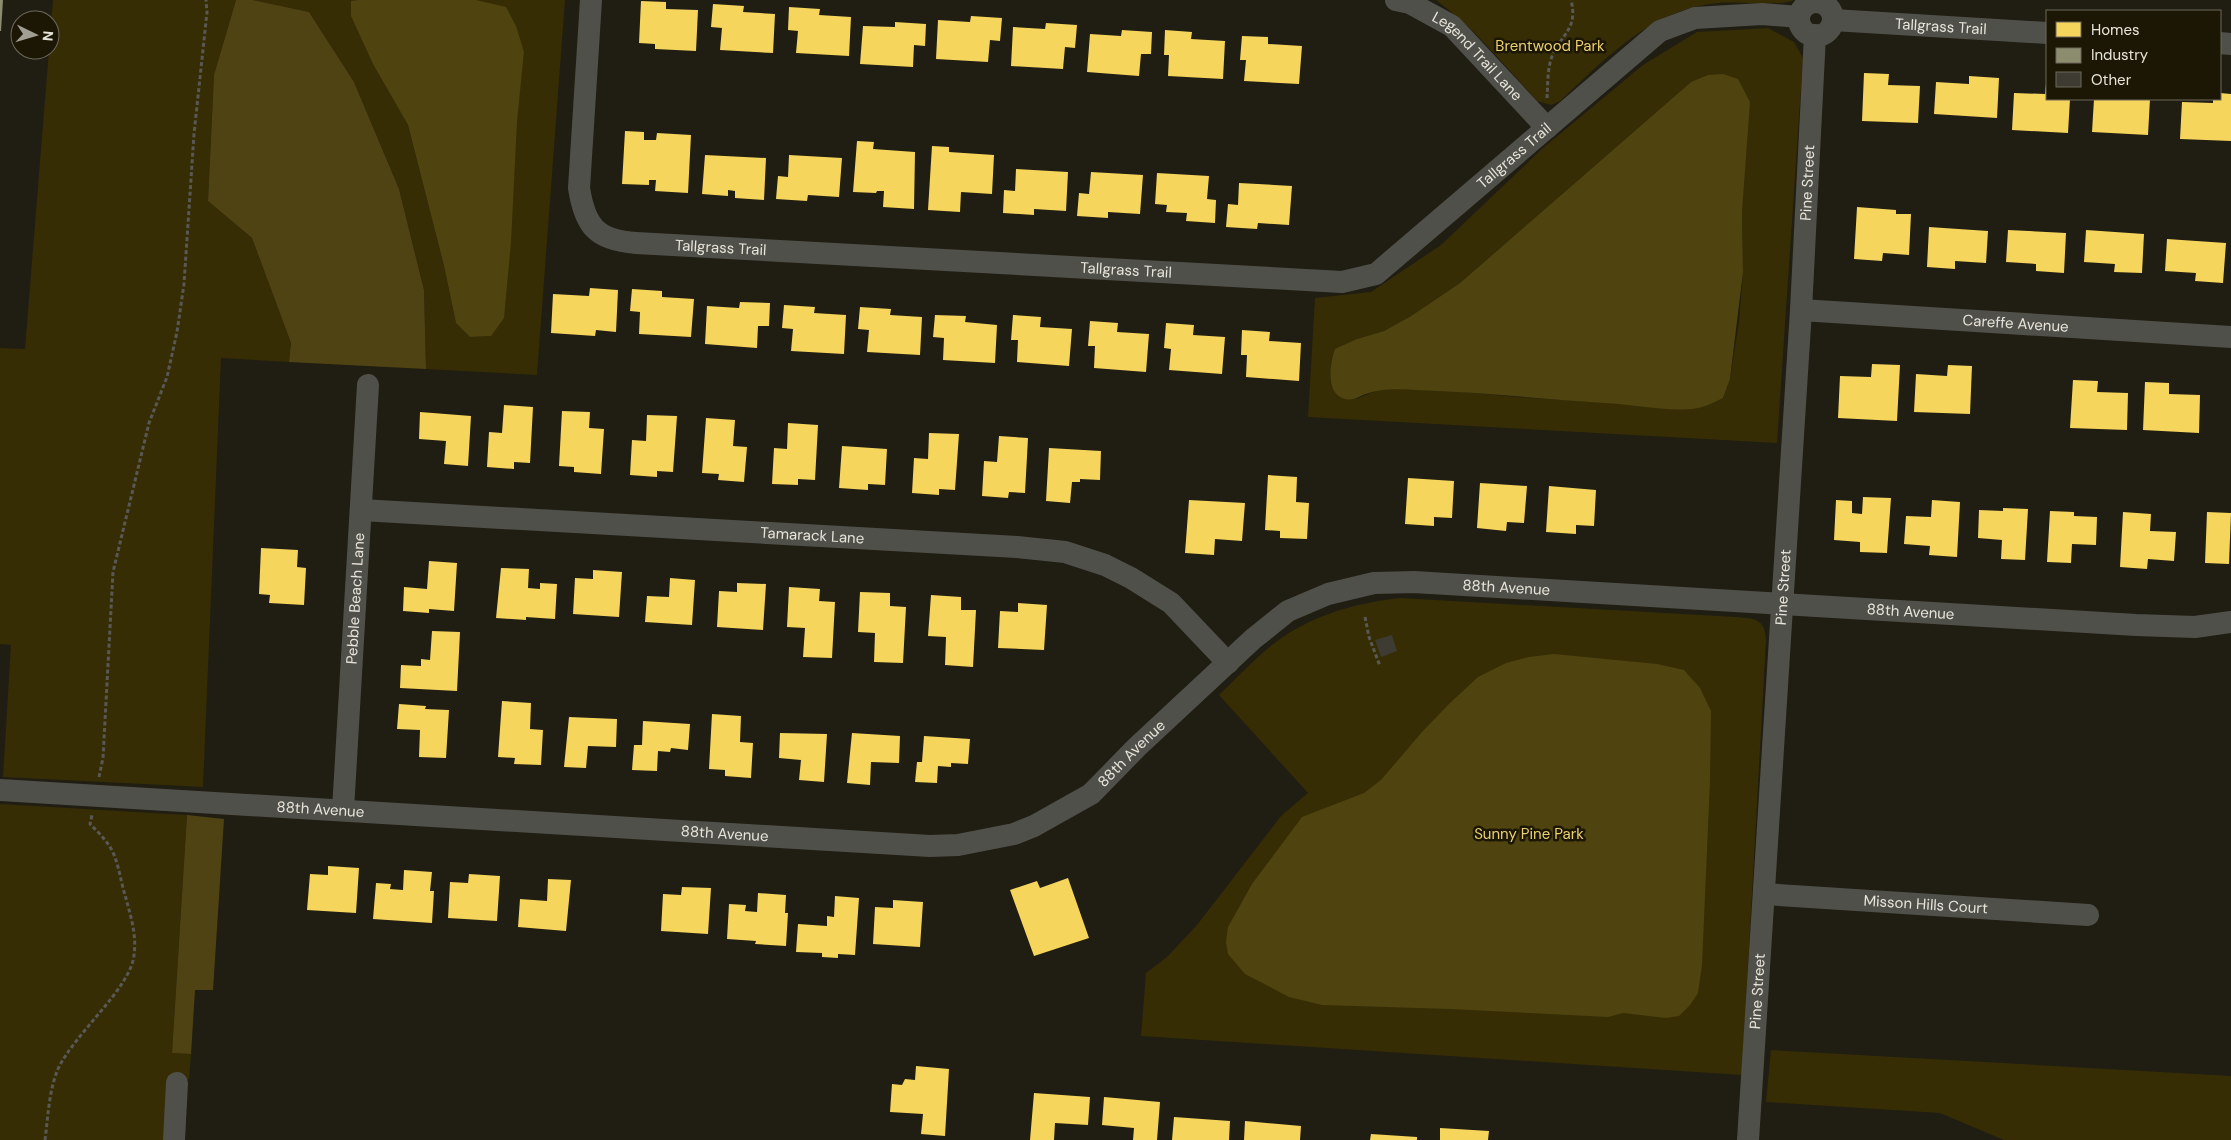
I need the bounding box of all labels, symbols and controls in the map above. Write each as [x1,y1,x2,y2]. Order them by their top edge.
street label: Legend Trail Lane [1429,7,1527,105]
north arrow [10,10,60,60]
legend [2046,10,2221,100]
street label: Tallgrass Trail [1894,14,1987,39]
text: Homes [2091,20,2140,40]
text: N [39,30,57,42]
park label: Brentwood Park [1495,36,1605,56]
text: Industry [2091,45,2149,65]
text: Other [2091,70,2132,90]
street label: Tallgrass Trail [1473,118,1555,193]
street label: Pine Street [1796,144,1819,221]
street label: Tallgrass Trail [674,235,767,260]
street label: Tallgrass Trail [1080,258,1172,283]
street label: Careffe Avenue [1962,310,2069,337]
street label: Tamarack Lane [760,523,865,548]
street label: Pebble Beach Lane [342,532,369,665]
street label: Pine Street [1771,548,1796,626]
street label: 88th Avenue [1462,575,1551,600]
street label: 88th Avenue [1866,599,1955,624]
street label: 88th Avenue [1093,716,1170,791]
street label: 88th Avenue [276,797,365,822]
street label: 88th Avenue [680,821,769,846]
park label: Sunny Pine Park [1474,824,1584,844]
street label: Misson Hills Court [1863,890,1989,918]
street label: Pine Street [1745,953,1770,1030]

